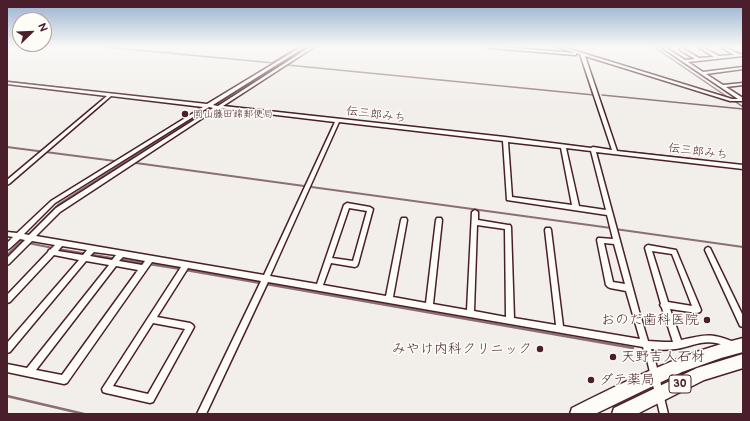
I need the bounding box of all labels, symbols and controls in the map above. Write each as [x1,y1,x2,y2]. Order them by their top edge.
north arrow [12,12,52,52]
text: N [35,21,50,34]
street label: 伝三郎みち [345,104,407,126]
place label: 岡山藤田錦郵便局 [193,108,273,120]
marker: 岡山藤田錦郵便局 [180,109,190,119]
street label: 伝三郎みち [667,141,729,163]
place label: おのだ歯科医院 [601,312,699,328]
marker: おのだ歯科医院 [702,315,712,325]
place label: みやけ内科クリニック [392,341,532,357]
marker: みやけ内科クリニック [535,344,545,354]
place label: 天野吉人石材 [621,349,705,365]
marker: 天野吉人石材 [608,352,618,362]
place label: ダテ薬局 [599,372,655,388]
marker: ダテ薬局 [586,375,596,385]
road number: 30 [669,375,691,393]

